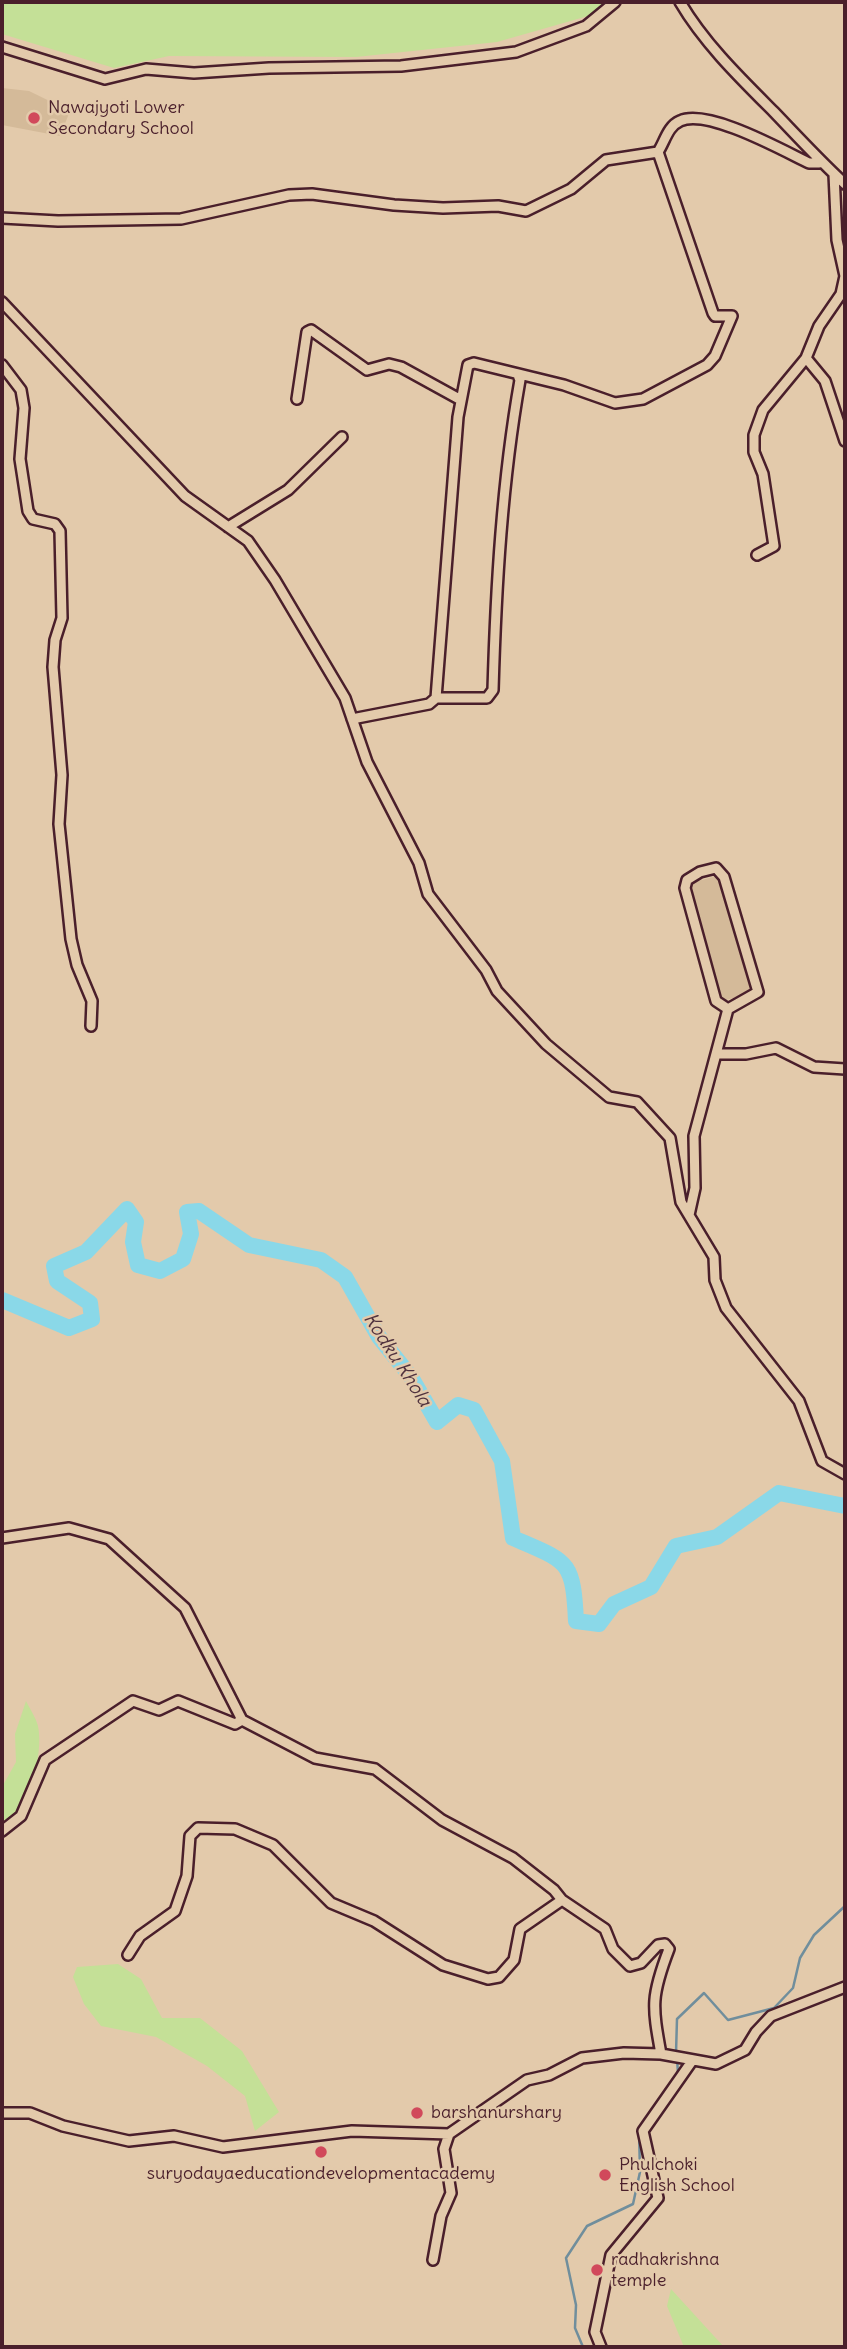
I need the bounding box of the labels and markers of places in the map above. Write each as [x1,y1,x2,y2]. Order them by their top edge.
place label: Nawajyoti Lower Secondary School [48,97,194,140]
marker: Nawajyoti Lower Secondary School [26,110,42,126]
place label: barshanurshary [431,2102,562,2124]
marker: barshanurshary [409,2105,425,2121]
marker: suryodayaeducationdevelopmentacademy [313,2144,329,2160]
place label: Phulchoki English School [619,2154,735,2196]
place label: suryodayaeducationdevelopmentacademy [147,2163,495,2185]
marker: Phulchoki English School [597,2167,613,2183]
place label: radhakrishna temple [611,2249,719,2292]
marker: radhakrishna temple [589,2262,605,2278]

